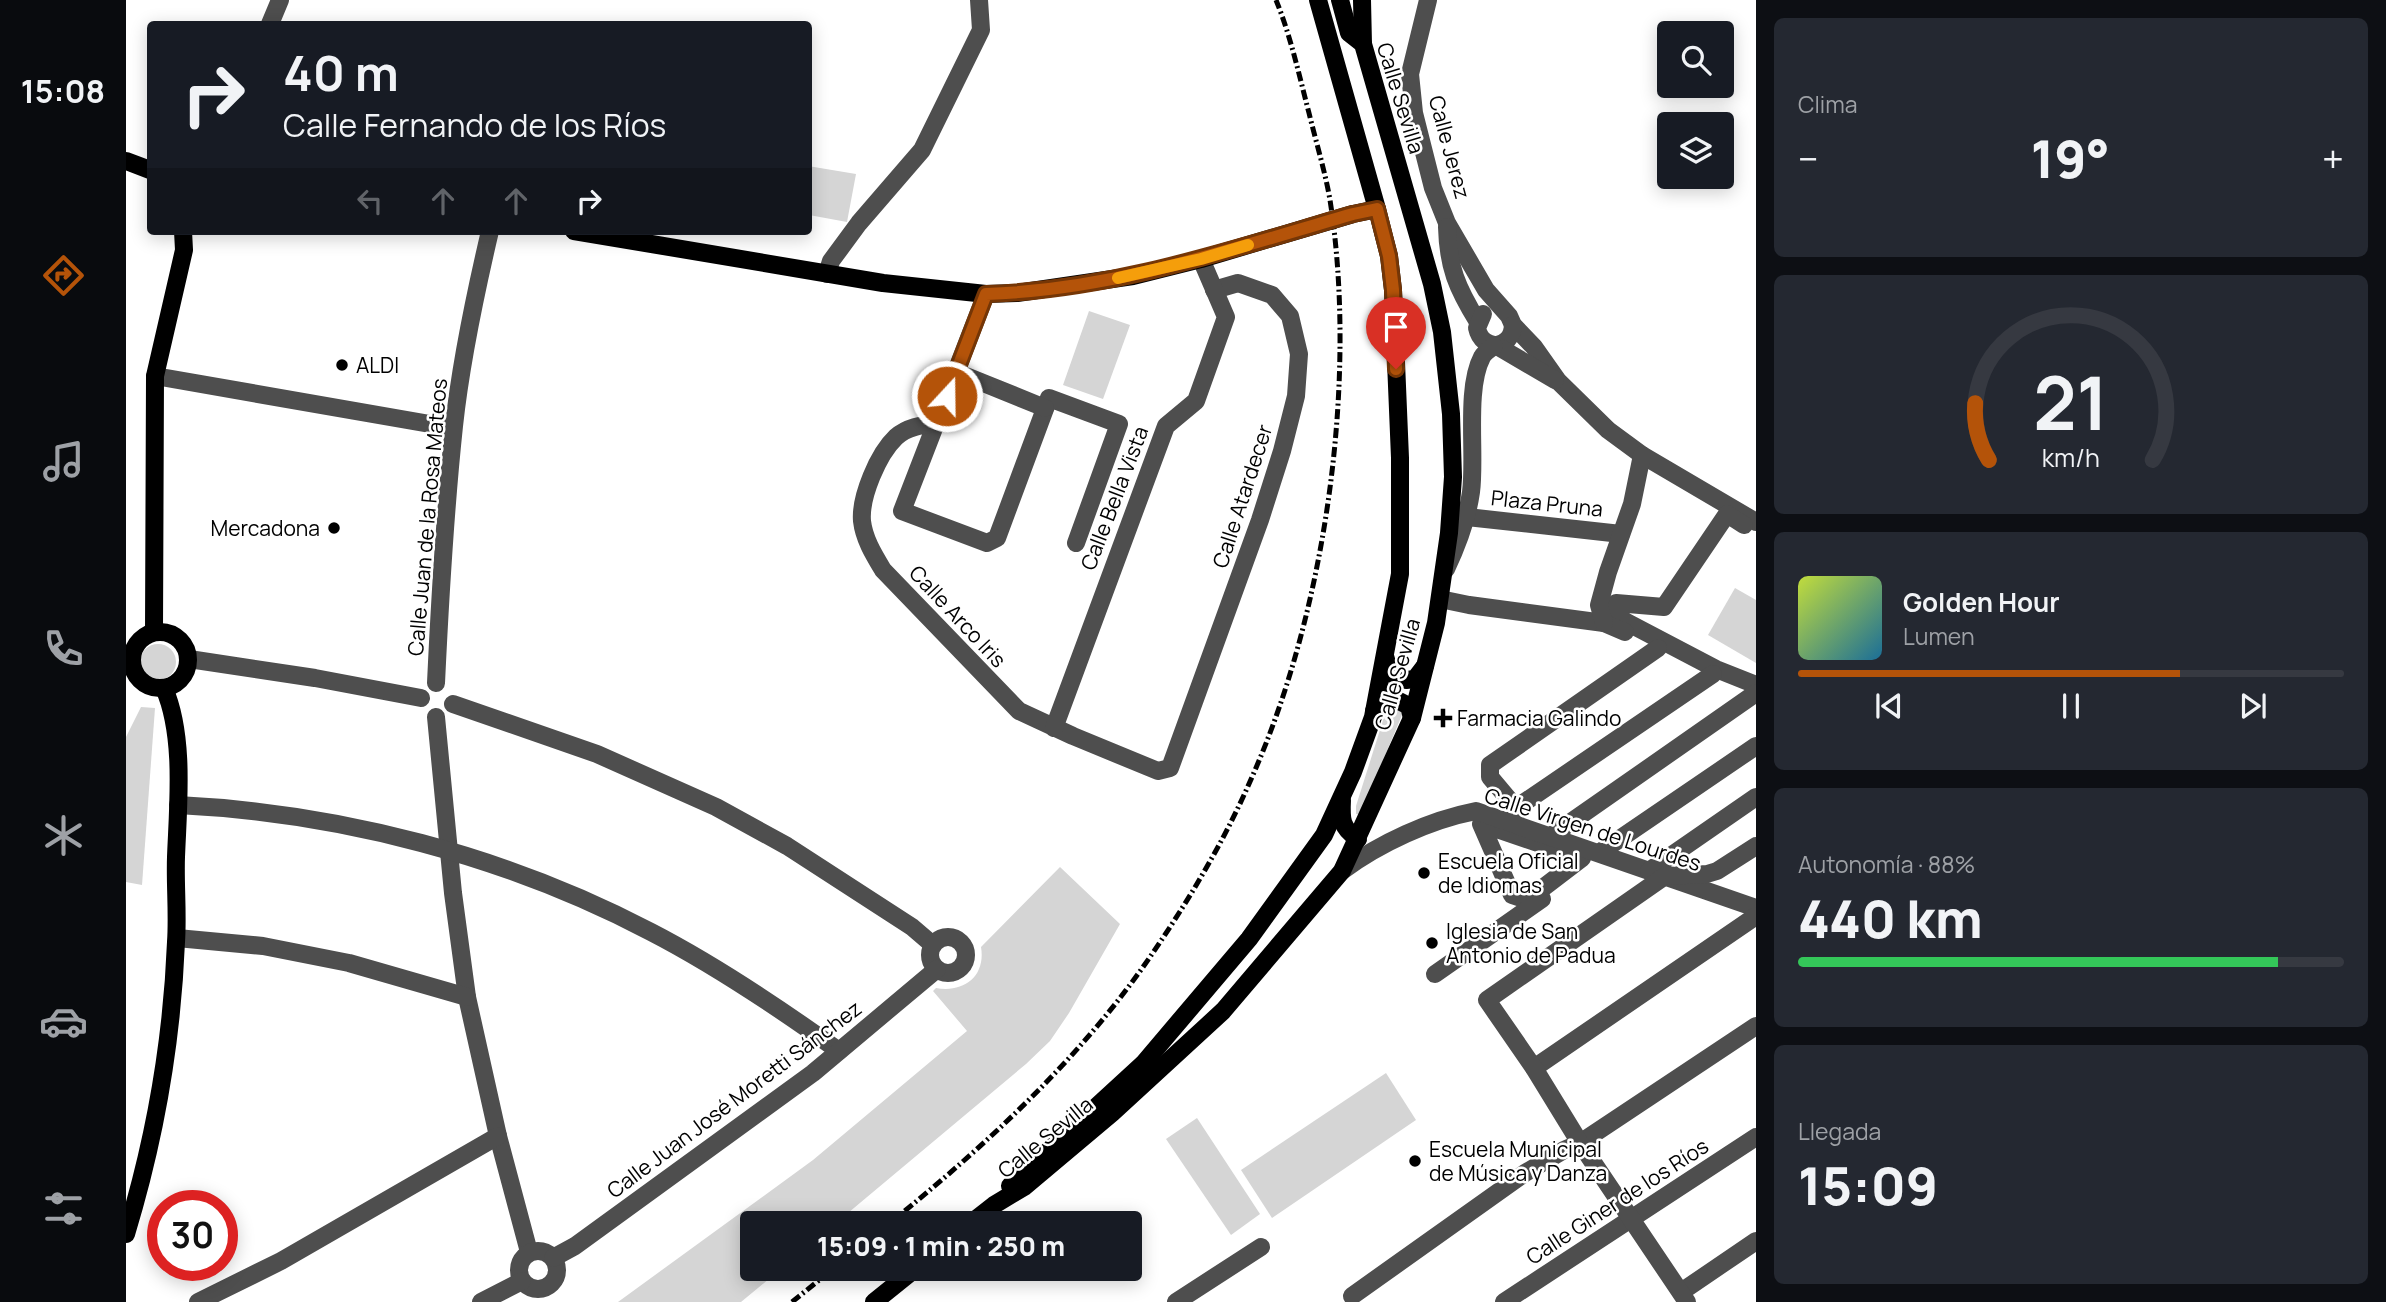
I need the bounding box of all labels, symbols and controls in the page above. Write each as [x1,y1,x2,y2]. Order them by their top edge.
map controls [1657,21,1734,189]
button: search [1657,21,1734,98]
text: 40 m [283,39,399,106]
street label: Calle Sevilla [1371,39,1431,157]
icon: right [168,49,259,140]
text: 15:08 [21,69,105,113]
text: Clima [1798,88,1857,120]
street label: Calle Jerez [1423,92,1477,202]
text: Calle Fernando de los Ríos [283,103,666,147]
button: layers [1657,112,1734,189]
text: 19° [2031,123,2110,194]
text: − [1798,132,1819,184]
text: + [2322,132,2344,184]
icon: left [351,182,389,220]
icon: ahead [424,182,462,220]
icon: ahead [497,182,535,220]
icon: right [570,182,608,220]
icon: directions [39,251,88,300]
pin [1366,297,1426,369]
icon: arrive [1377,308,1415,346]
place label: ALDI [356,351,399,379]
text: 21 [2033,353,2109,453]
marker: ALDI [334,357,350,373]
position arrow [910,359,984,433]
street label: Calle Juan de la Rosa Mateos [401,377,453,657]
street label: Calle Atardecer [1206,420,1278,571]
street label: Calle Bella Vista [1074,422,1154,574]
icon: music [39,437,88,486]
text: km/h [2042,440,2100,475]
street label: Plaza Pruna [1490,483,1604,523]
place label: Mercadona [210,514,320,542]
marker: Mercadona [326,520,342,536]
street label: Calle Arco Iris [903,559,1013,673]
text: Golden Hour [1903,584,2060,620]
street label: Calle Sevilla [1368,615,1426,733]
text: Lumen [1903,620,1975,652]
icon: phone [39,624,88,673]
icon: previous [1870,687,1908,725]
icon: pause [2052,687,2090,725]
icon: next [2234,687,2272,725]
place label: Farmacia Galindo [1457,704,1622,732]
marker: Farmacia Galindo [1435,710,1451,726]
street label: Calle Virgen de Lourdes [1481,781,1705,877]
icon: climate [39,811,88,860]
place label: Escuela Oficial de Idiomas [1438,847,1579,899]
text: Autonomía · 88% [1798,848,1975,880]
marker: Escuela Oficial de Idiomas [1416,865,1432,881]
text: 440 km [1798,883,1983,954]
place label: Iglesia de San Antonio de Padua [1446,917,1616,969]
marker: Iglesia de San Antonio de Padua [1424,935,1440,951]
street label: Calle Juan José Moretti Sánchez [601,994,867,1204]
icon: car [39,997,88,1046]
street label: Calle Sevilla [992,1090,1098,1184]
text: Llegada [1798,1115,1881,1147]
street label: Calle Giner de los Ríos [1520,1132,1714,1270]
place label: Escuela Municipal de Música y Danza [1429,1135,1607,1187]
text: 15:09 [1798,1150,1938,1221]
marker: Escuela Municipal de Música y Danza [1407,1153,1423,1169]
icon: filters [39,1184,88,1233]
speed limit sign: 30 [147,1190,238,1281]
text: 15:09 · 1 min · 250 m [817,1228,1065,1264]

